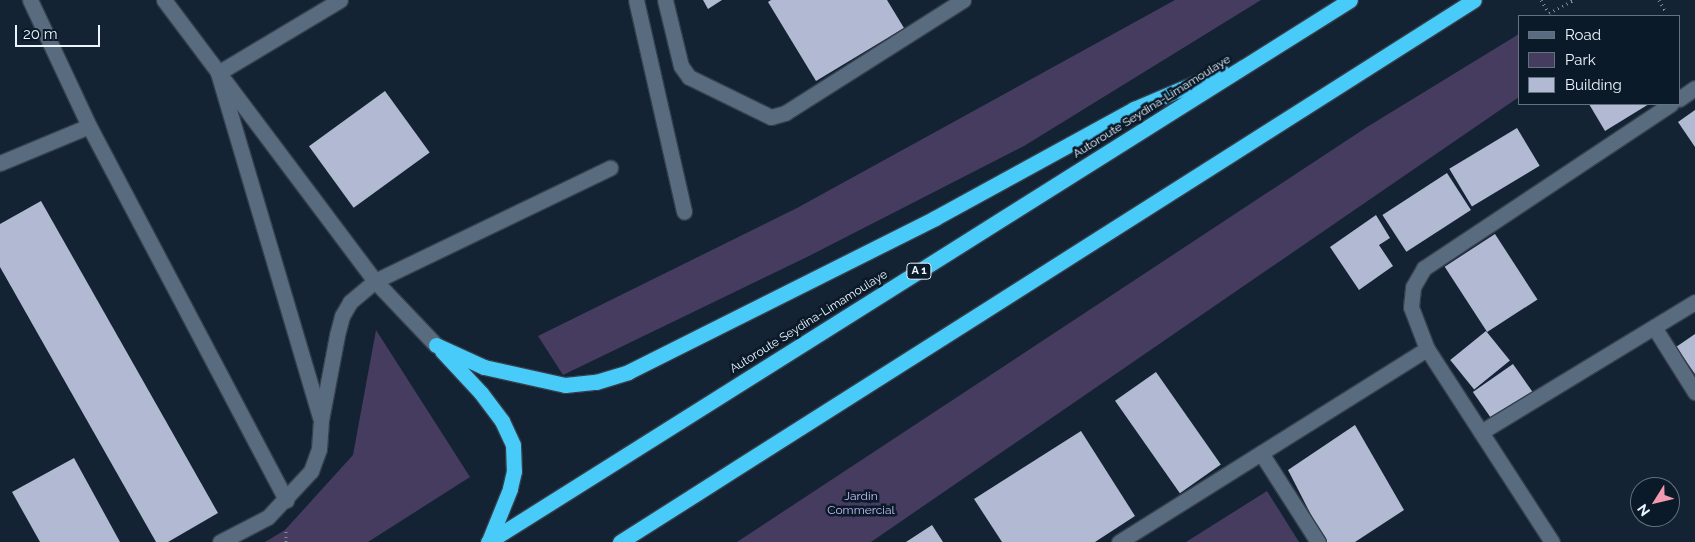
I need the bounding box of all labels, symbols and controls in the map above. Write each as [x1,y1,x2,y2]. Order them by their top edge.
scale bar [18,15,102,47]
legend [1518,15,1680,105]
text: 20 m [23,25,58,43]
text: Road [1565,26,1601,44]
text: Park [1565,51,1596,69]
street label: Autoroute Seydina-Limamoulaye [1071,52,1233,162]
text: Building [1565,76,1622,94]
road number: A 1 [905,262,933,280]
street label: Autoroute Seydina-Limamoulaye [728,267,890,377]
north arrow [1630,477,1680,527]
park label: Jardin Commercial [827,490,895,518]
text: N [1634,501,1653,519]

